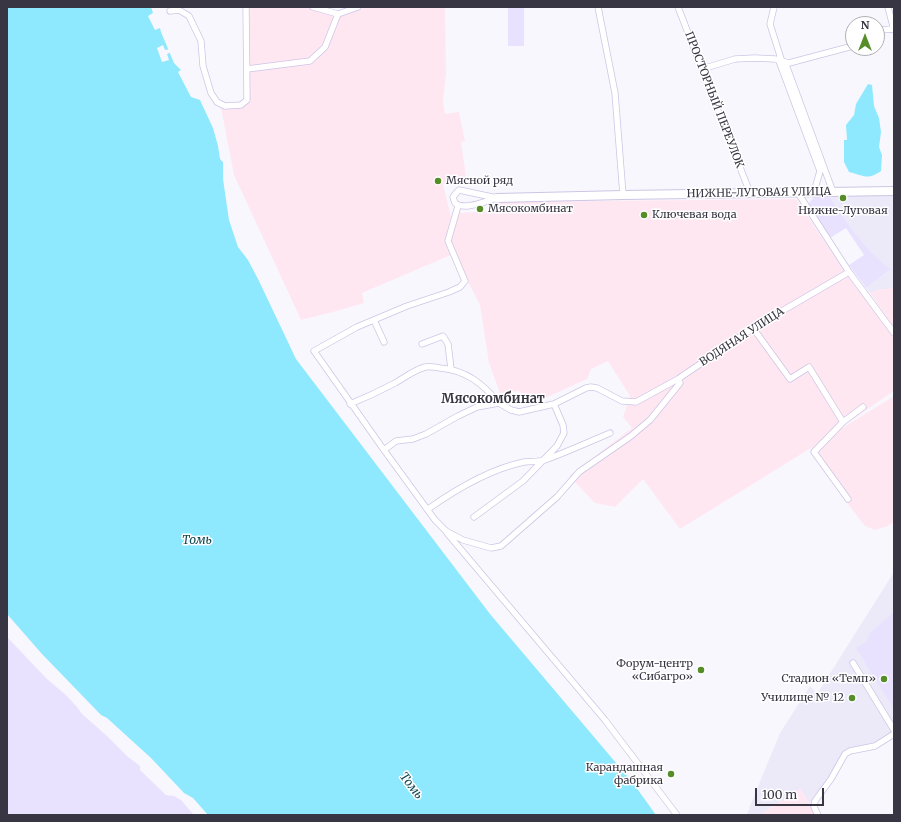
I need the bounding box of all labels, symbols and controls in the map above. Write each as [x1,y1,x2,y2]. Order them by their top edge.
north arrow [845,16,885,56]
text: N [861,18,869,32]
street label: ПРОСТОРНЫЙ ПЕРЕУЛОК [682,30,746,170]
place label: Мясной ряд [446,174,513,188]
marker: Мясной ряд [433,176,443,186]
street label: НИЖНЕ-ЛУГОВАЯ УЛИЦА [687,185,831,201]
marker: Нижне-Луговая [838,193,848,203]
place label: Мясокомбинат [488,202,573,216]
marker: Мясокомбинат [475,204,485,214]
place label: Нижне-Луговая [798,204,888,218]
place label: Ключевая вода [652,208,737,222]
marker: Ключевая вода [639,210,649,220]
street label: ВОДЯНАЯ УЛИЦА [697,305,787,369]
district label: Мясокомбинат [441,391,545,407]
water label: Томь [182,534,212,548]
place label: Форум-центр «Сибагро» [616,657,693,683]
marker: Форум-центр «Сибагро» [696,665,706,675]
place label: Стадион «Темп» [782,672,876,686]
marker: Стадион «Темп» [879,674,889,684]
place label: Училище № 12 [761,691,844,705]
marker: Училище № 12 [847,693,857,703]
place label: Карандашная фабрика [586,761,663,787]
marker: Карандашная фабрика [666,769,676,779]
water label: Томь [396,770,426,802]
scale bar [757,780,826,806]
text: 100 m [762,787,797,802]

